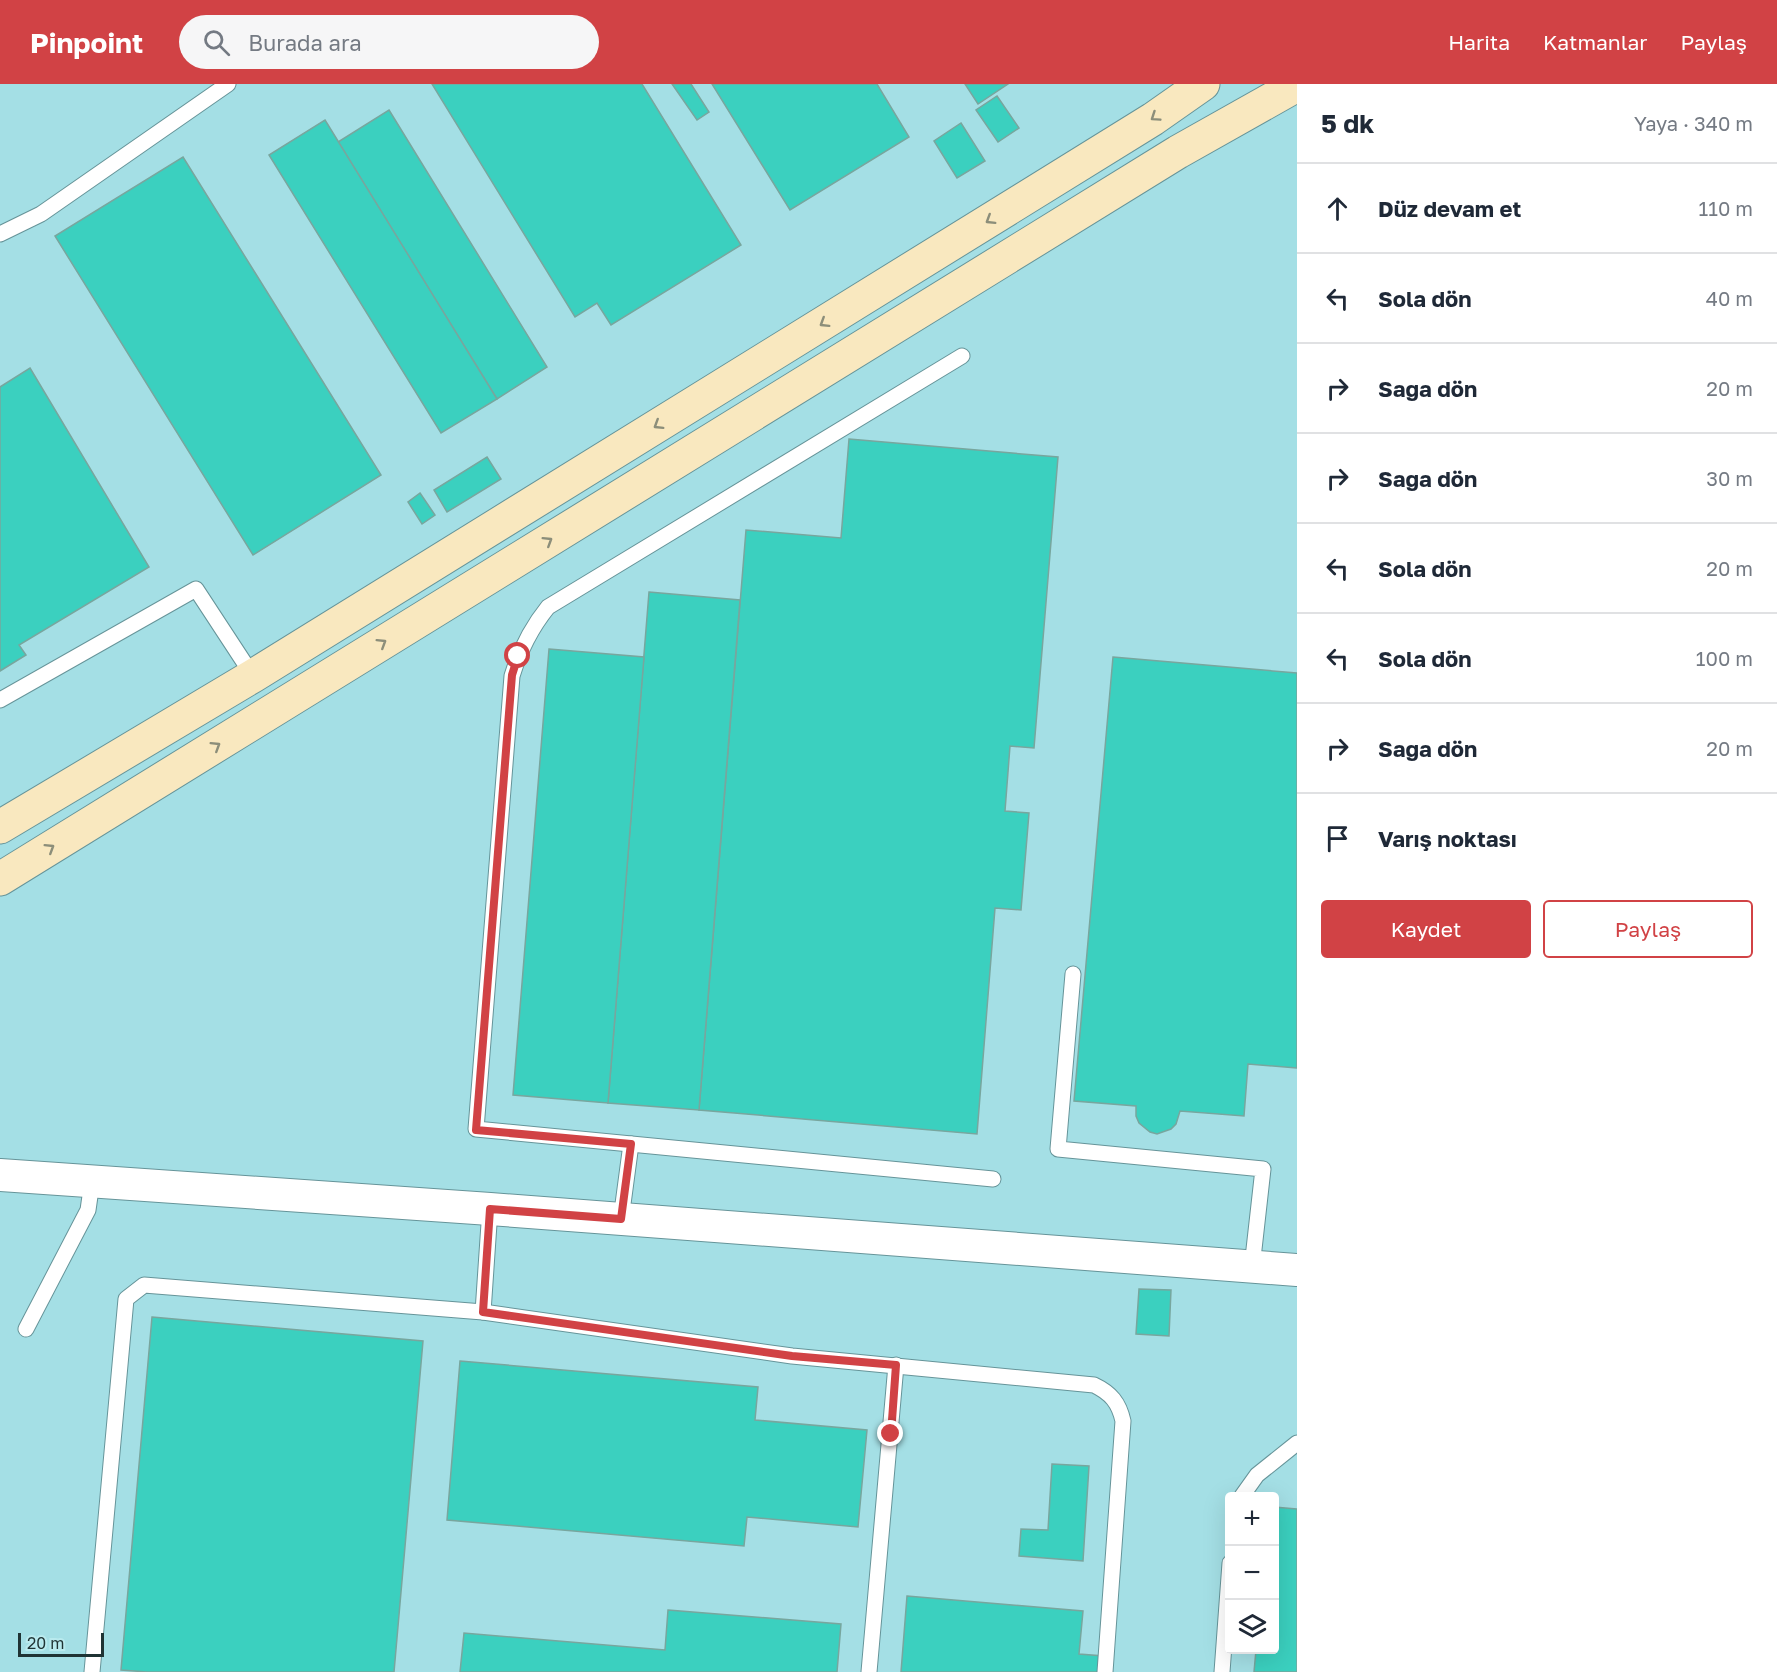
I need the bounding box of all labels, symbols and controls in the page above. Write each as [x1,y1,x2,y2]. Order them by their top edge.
search box [179,15,599,69]
text: Pinpoint [30,26,143,59]
icon: search [200,26,233,59]
text: Burada ara [248,29,362,56]
text: Harita [1448,29,1510,55]
text: Katmanlar [1543,29,1648,55]
text: Paylaş [1681,29,1747,55]
text: 5 dk [1321,108,1374,139]
one-way arrow [1151,110,1162,121]
text: Yaya · 340 m [1634,111,1753,135]
icon: ahead [1321,192,1354,225]
text: Düz devam et [1378,195,1521,222]
text: 110 m [1699,196,1753,220]
one-way arrow [985,212,996,223]
icon: left [1321,282,1354,315]
text: Sola dön [1378,285,1472,312]
text: 40 m [1706,286,1753,310]
one-way arrow [820,315,830,327]
icon: right [1321,372,1354,405]
text: Sağa dön [1378,375,1477,402]
text: 20 m [1706,376,1753,400]
one-way arrow [654,418,664,430]
icon: right [1321,462,1354,495]
text: Sağa dön [1378,465,1477,492]
text: 30 m [1706,466,1753,490]
one-way arrow [542,536,552,548]
icon: left [1321,552,1354,585]
text: Sola dön [1378,555,1472,582]
text: 20 m [1706,556,1753,580]
one-way arrow [376,639,386,651]
route start [504,642,530,668]
icon: left [1321,642,1354,675]
text: Sola dön [1378,645,1472,672]
text: 100 m [1696,646,1753,670]
icon: right [1321,732,1354,765]
text: Sağa dön [1378,735,1477,762]
text: 20 m [1706,736,1753,760]
one-way arrow [210,741,220,753]
icon: arrive [1321,822,1354,855]
text: Varış noktası [1378,825,1517,852]
one-way arrow [44,844,54,856]
button: Kaydet [1321,900,1531,958]
button: Paylaş [1543,900,1753,958]
route end [877,1420,903,1446]
map controls [1225,1492,1279,1654]
button: + [1225,1492,1279,1546]
button: − [1225,1546,1279,1600]
button: layers [1225,1600,1279,1654]
scale bar [18,1630,104,1658]
text: 20 m [27,1633,64,1653]

